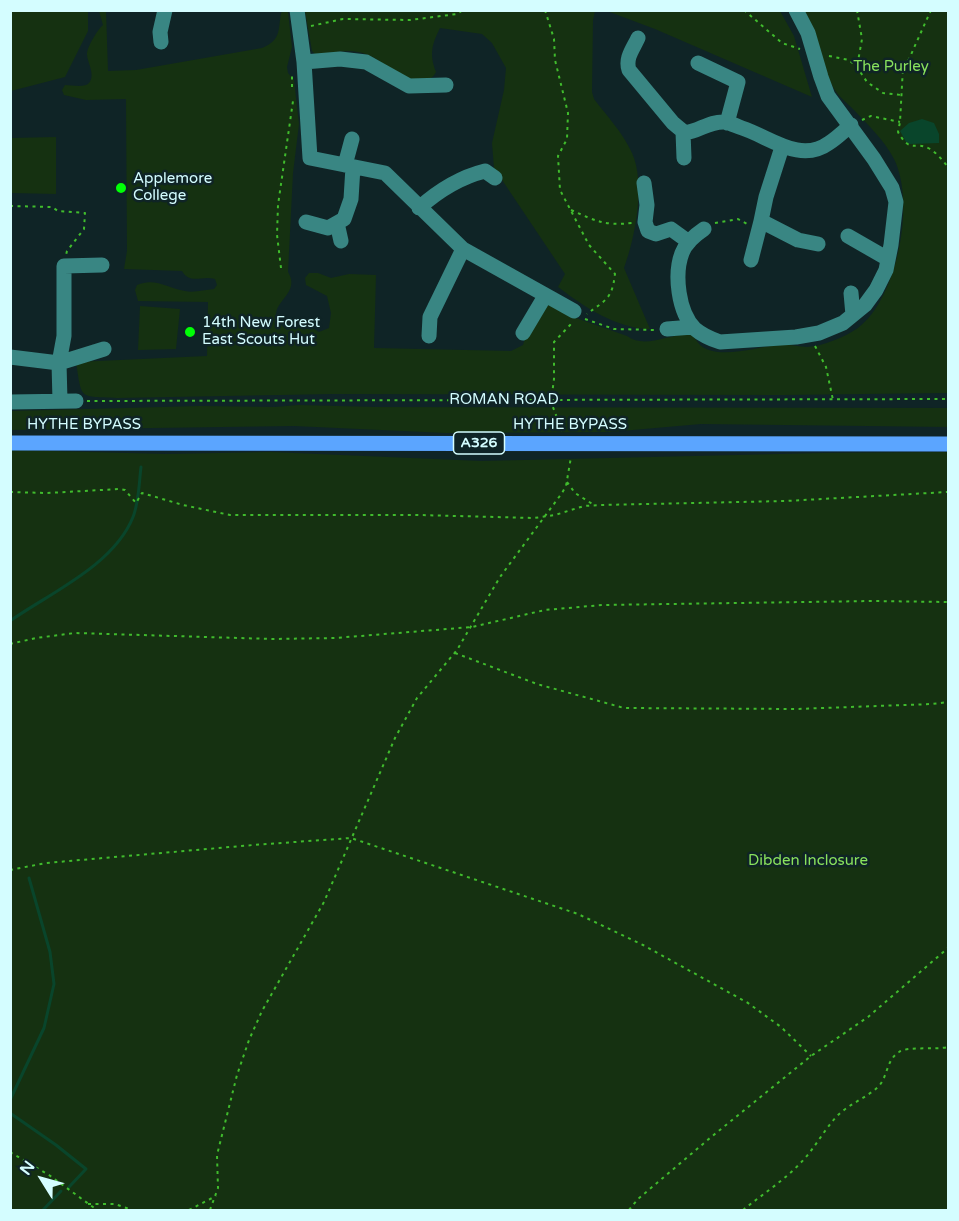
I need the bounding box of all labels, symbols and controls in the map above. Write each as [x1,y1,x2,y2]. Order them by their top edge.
park label: The Purley [853,58,929,76]
place label: Applemore College [133,170,212,205]
marker: Applemore College [114,181,128,195]
place label: 14th New Forest East Scouts Hut [202,314,320,349]
marker: 14th New Forest East Scouts Hut [183,325,197,339]
street label: ROMAN ROAD [449,391,559,409]
street label: HYTHE BYPASS [27,416,141,434]
street label: HYTHE BYPASS [513,416,627,434]
road number: A326 [454,432,504,454]
park label: Dibden Inclosure [748,852,868,870]
north arrow [12,1149,72,1209]
text: N [16,1157,39,1179]

